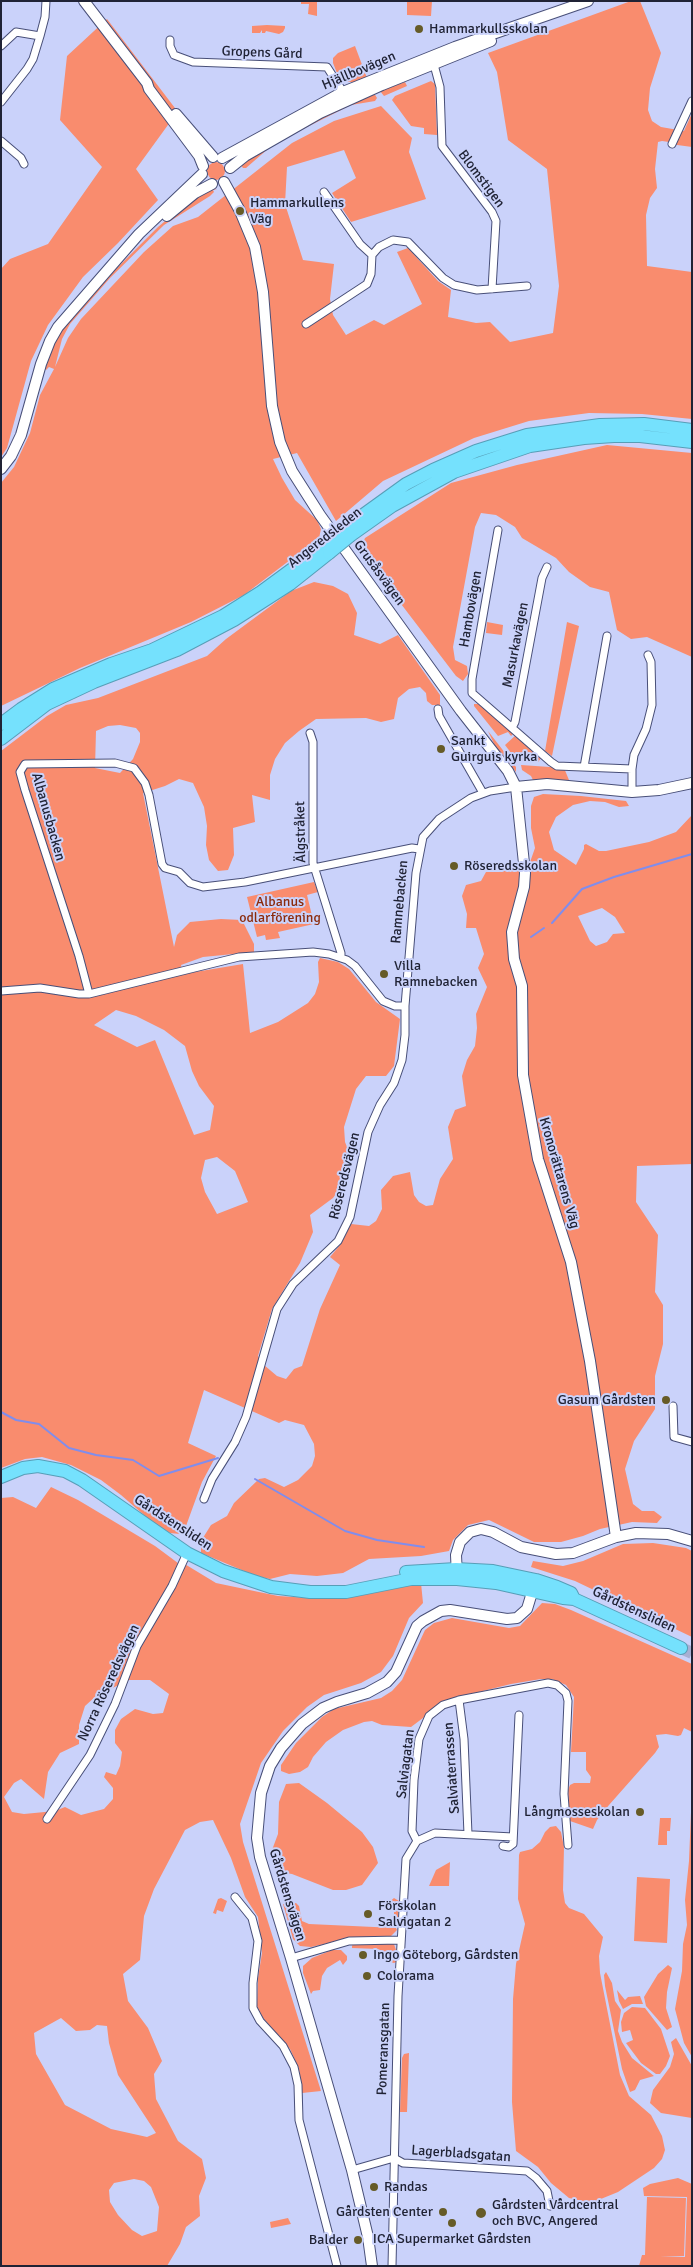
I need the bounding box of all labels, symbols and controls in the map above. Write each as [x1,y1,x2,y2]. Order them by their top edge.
place label: Hammarkullsskolan [429,21,548,37]
marker: Hammarkullsskolan [413,23,425,35]
street label: Gropens Gård [221,43,303,63]
street label: Hjällbovägen [320,48,398,94]
street label: Blomstigen [454,147,508,211]
place label: Hammarkullens Väg [250,195,344,228]
marker: Hammarkullens Väg [234,205,246,217]
street label: Angeredsleden [285,504,365,572]
street label: Grusåsvägen [350,537,408,609]
street label: Hambovägen [456,569,486,649]
street label: Masurkavägen [499,601,533,689]
place label: Sankt Guirguis kyrka [451,733,537,766]
marker: Sankt Guirguis kyrka [435,743,447,755]
street label: Albanusbacken [27,771,69,863]
street label: Älgstråket [292,801,310,863]
place label: Röseredsskolan [464,858,557,874]
street label: Ramnebacken [388,860,412,944]
marker: Röseredsskolan [448,860,460,872]
park label: Albanus odlarförening [239,894,321,926]
place label: Villa Ramnebacken [394,958,478,990]
marker: Villa Ramnebacken [378,968,390,980]
street label: Kronorättarens Väg [535,1115,583,1231]
street label: Röseredsvägen [326,1131,364,1221]
place label: Gasum Gårdsten [558,1392,656,1408]
marker: Gasum Gårdsten [660,1394,672,1406]
street label: Gårdstensliden [131,1491,215,1555]
street label: Gårdstensliden [590,1583,678,1637]
street label: Norra Röseredsvägen [75,1622,143,1744]
street label: Salviaterrassen [440,1722,464,1814]
street label: Salviagatan [393,1728,419,1800]
place label: Långmosseskolan [524,1804,630,1820]
marker: Långmosseskolan [634,1806,646,1818]
street label: Gårdstensvägen [265,1847,309,1943]
place label: Förskolan Salvigatan 2 [378,1898,451,1930]
marker: Förskolan Salvigatan 2 [362,1908,374,1920]
place label: Ingo Göteborg, Gårdsten [373,1947,518,1963]
marker: Ingo Göteborg, Gårdsten [357,1949,369,1961]
place label: Colorama [377,1968,434,1984]
marker: Colorama [361,1970,373,1982]
street label: Pomeransgatan [374,2002,394,2096]
street label: Lagerbladsgatan [411,2142,511,2166]
place label: Randas [384,2179,428,2195]
marker: Randas [368,2181,380,2193]
place label: Gårdsten Vårdcentral och BVC, Angered [492,2197,619,2230]
place label: Gårdsten Center [336,2204,433,2220]
marker: Gårdsten Center [437,2206,449,2218]
marker: Gårdsten Vårdcentral och BVC, Angered [474,2206,488,2220]
marker: ICA Supermarket Gårdsten [446,2217,458,2229]
place label: ICA Supermarket Gårdsten [373,2231,531,2247]
place label: Balder [309,2232,348,2248]
marker: Balder [352,2234,364,2246]

